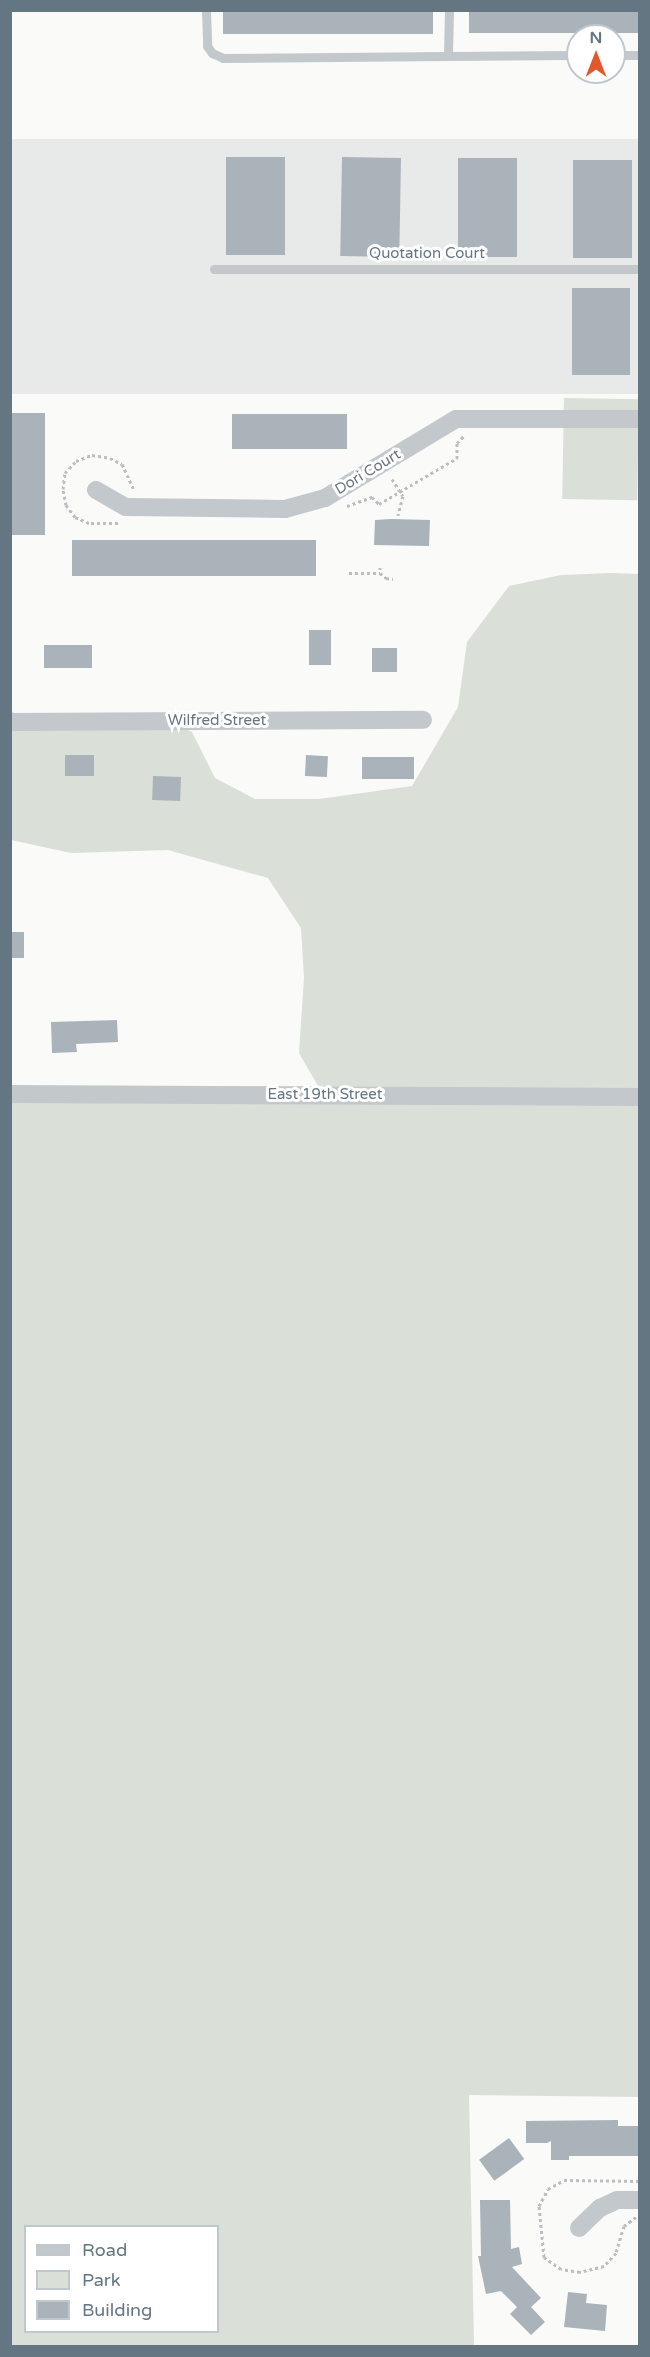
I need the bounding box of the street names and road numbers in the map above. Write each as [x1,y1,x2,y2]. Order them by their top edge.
street label: Quotation Court [369,245,485,263]
street label: Dori Court [332,445,404,499]
street label: Wilfred Street [168,712,266,730]
street label: East 19th Street [267,1086,383,1104]

